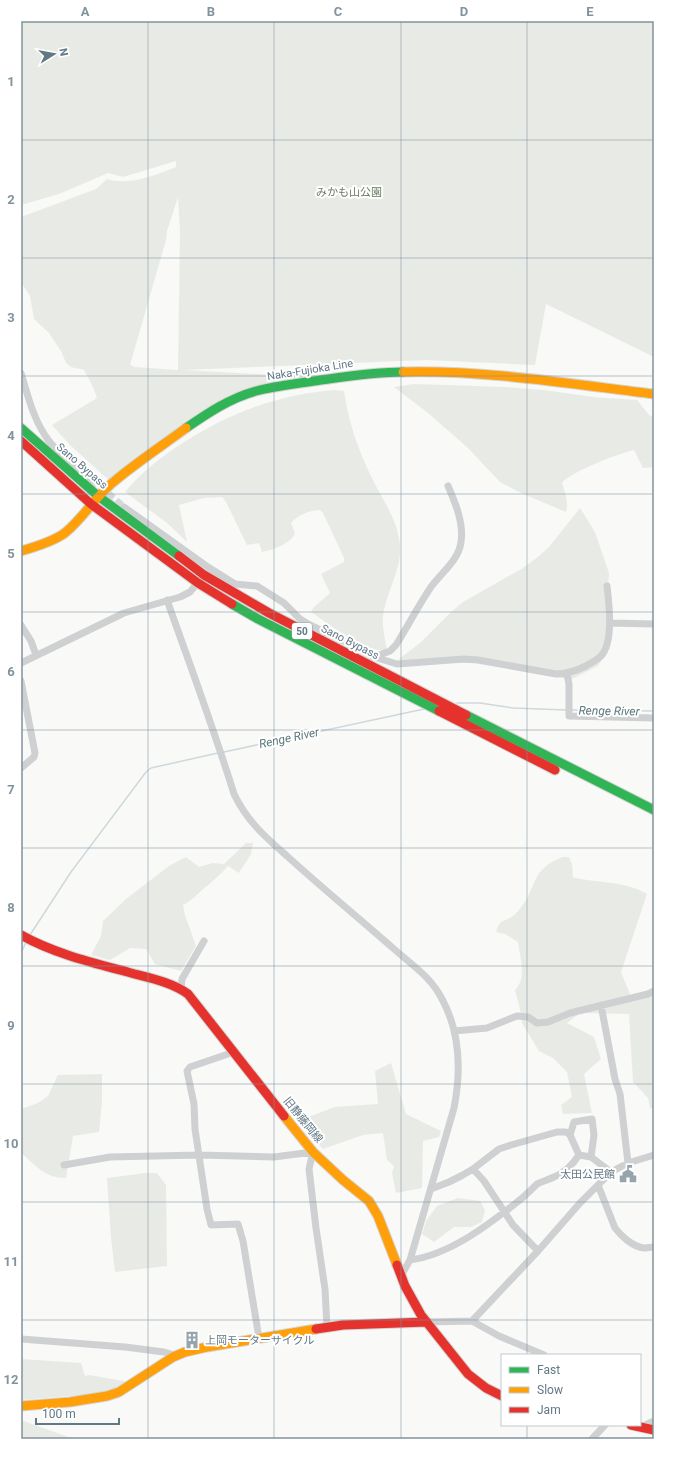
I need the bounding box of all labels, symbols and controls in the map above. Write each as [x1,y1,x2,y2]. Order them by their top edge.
text: A [81,4,90,19]
text: B [207,4,215,19]
text: C [334,4,343,19]
text: D [460,4,468,19]
text: E [586,4,594,19]
north arrow [34,34,74,74]
text: N [56,47,70,57]
text: 1 [7,74,15,89]
park label: みかも山公園 [316,186,382,199]
text: 2 [7,192,15,207]
text: 3 [7,310,15,325]
street label: Naka-Fujioka Line [266,357,354,383]
text: 4 [7,428,15,443]
street label: Sano Bypass [54,440,110,492]
text: 5 [7,546,15,561]
street label: Sano Bypass [319,622,381,662]
road number: 50 [292,623,312,639]
text: 6 [7,664,15,679]
water label: Renge River [578,703,641,719]
water label: Renge River [258,725,321,751]
text: 7 [7,782,15,797]
text: 8 [7,900,15,915]
text: 9 [7,1018,15,1033]
street label: 旧静藤岡線 [281,1095,325,1145]
text: 10 [4,1136,18,1151]
public building icon: 太田公民館 [618,1164,638,1184]
place label: 太田公民館 [560,1168,615,1181]
text: 11 [4,1254,18,1269]
building icon: 上岡モーターサイクル [182,1330,202,1350]
place label: 上岡モーターサイクル [205,1334,314,1347]
legend [501,1354,641,1426]
text: Fast [537,1363,560,1377]
text: 12 [4,1372,18,1387]
text: Slow [537,1383,563,1397]
scale bar [36,1400,119,1426]
text: Jam [537,1403,561,1417]
text: 100 m [42,1407,76,1421]

